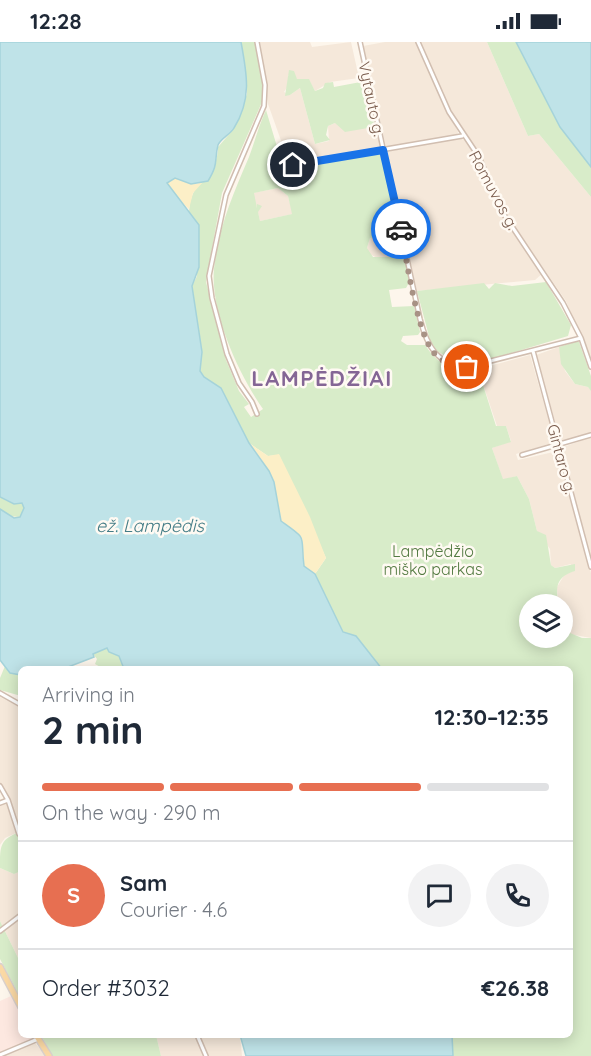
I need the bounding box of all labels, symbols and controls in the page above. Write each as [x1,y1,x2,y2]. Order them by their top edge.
text: 12:28 [30,7,82,35]
street label: Vytauto g. [354,60,390,138]
pin [267,139,318,190]
street label: Romuvos g. [465,147,523,233]
icon: home [276,148,309,181]
courier [371,199,431,259]
icon: car [385,213,418,246]
pin [441,341,492,392]
icon: bag [450,350,483,383]
district label: LAMPĖDŽIAI [251,364,393,392]
street label: Gintaro g. [543,422,581,496]
water label: ež. Lampėdis [96,514,206,537]
park label: Lampėdžio miško parkas [383,541,483,579]
map controls [519,594,573,648]
button: layers [519,594,573,648]
text: Arriving in [42,682,135,707]
text: 12:30–12:35 [435,703,549,731]
text: 2 min [42,705,144,754]
text: On the way · 290 m [42,800,221,825]
button: chat [408,864,471,927]
button: phone [486,864,549,927]
text: Sam [120,869,167,897]
text: S [67,881,80,909]
text: Courier · 4.6 [120,897,227,922]
text: Order #3032 [42,974,170,1002]
text: €26.38 [481,974,549,1002]

